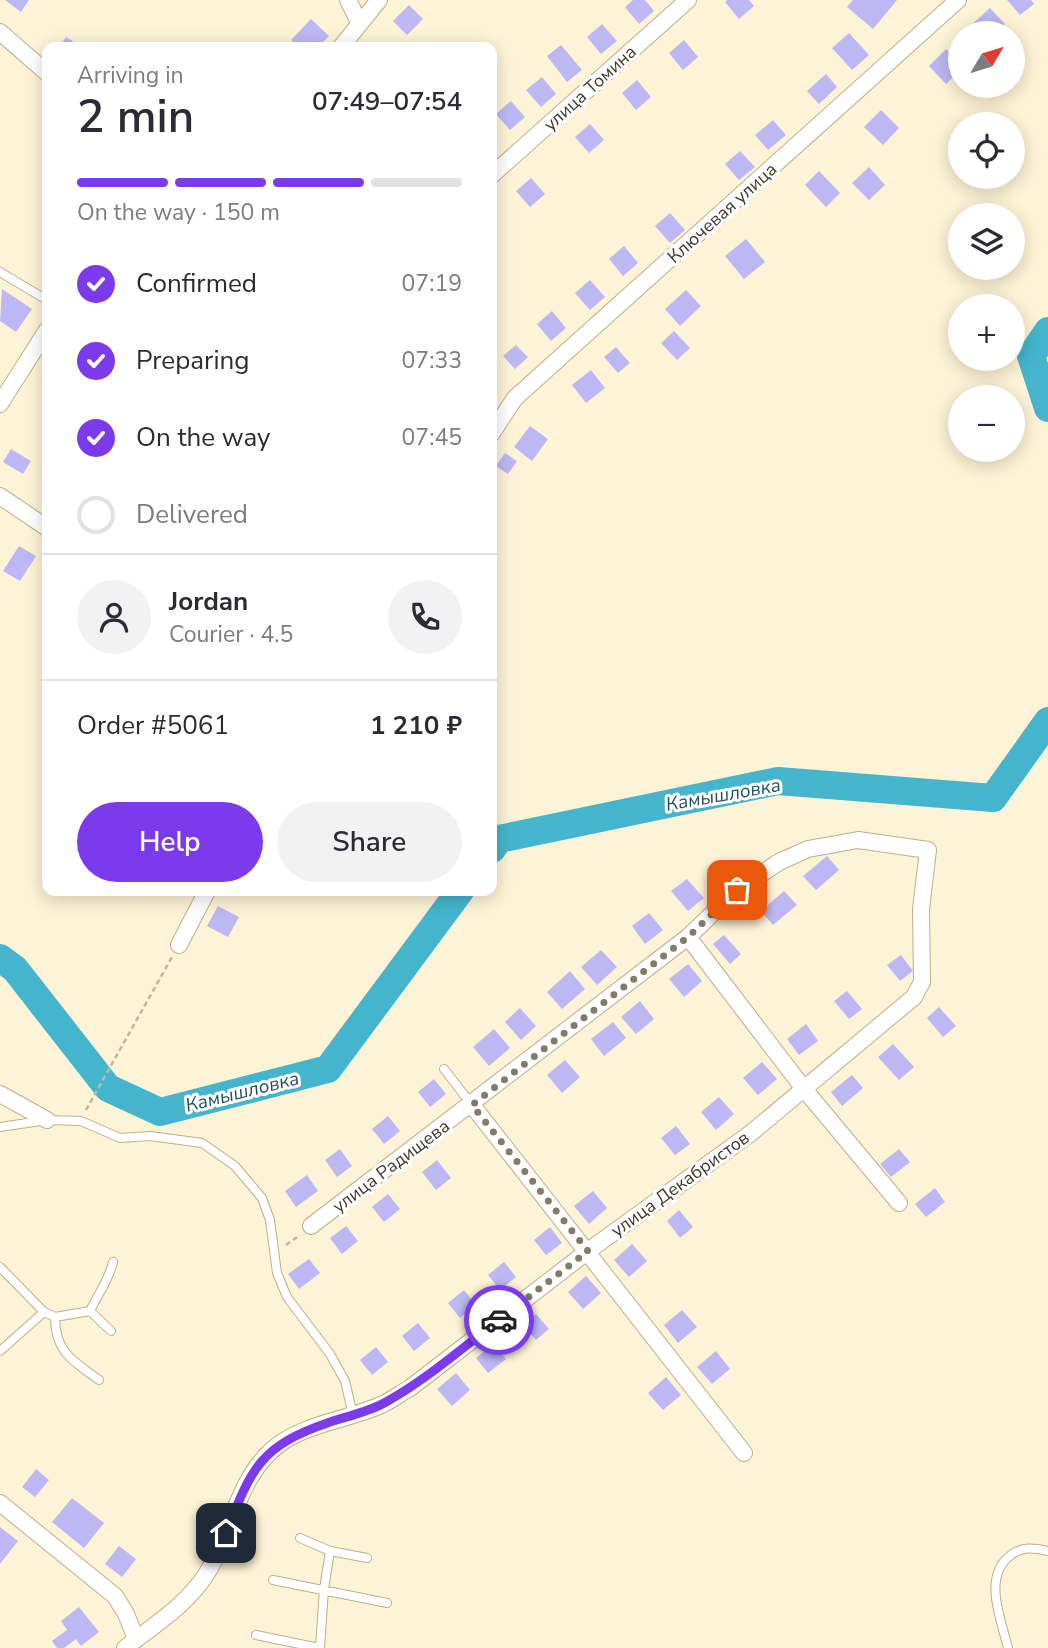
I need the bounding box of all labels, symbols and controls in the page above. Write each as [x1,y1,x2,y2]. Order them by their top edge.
north arrow [948,21,1026,98]
map controls [948,21,1025,462]
street label: улица Томина [538,40,642,136]
text: Arriving in [77,60,184,91]
text: 07:49–07:54 [312,84,462,119]
text: 2 min [77,85,194,148]
button: locate [948,112,1025,189]
street label: Ключевая улица [662,157,782,269]
text: On the way · 150 m [77,197,280,228]
button: layers [948,203,1025,280]
icon: check [77,265,115,303]
text: Confirmed [136,266,257,301]
text: 07:19 [402,268,462,299]
button: + [948,294,1025,371]
icon: check [77,342,115,380]
text: Preparing [136,343,249,378]
text: 07:33 [402,345,462,376]
button: − [948,385,1025,462]
icon: check [77,419,115,457]
text: On the way [136,420,270,455]
text: 07:45 [402,422,462,453]
text: Delivered [136,497,248,532]
button: person [77,580,151,654]
button: phone [388,580,462,654]
text: Jordan [169,584,248,619]
text: Courier · 4.5 [169,619,293,650]
text: Order #5061 [77,708,229,743]
text: 1 210 ₽ [370,708,462,743]
water label: Камышловка [664,772,783,818]
button: Help [77,802,263,882]
button: Share [277,802,462,882]
pin [707,860,767,920]
icon: bag [718,871,756,909]
water label: Камышловка [183,1065,302,1119]
street label: улица Радищева [327,1114,455,1218]
street label: улица Декабристов [606,1126,754,1242]
courier [464,1285,534,1355]
icon: car [480,1301,518,1339]
pin [196,1503,256,1563]
icon: home [207,1514,245,1552]

